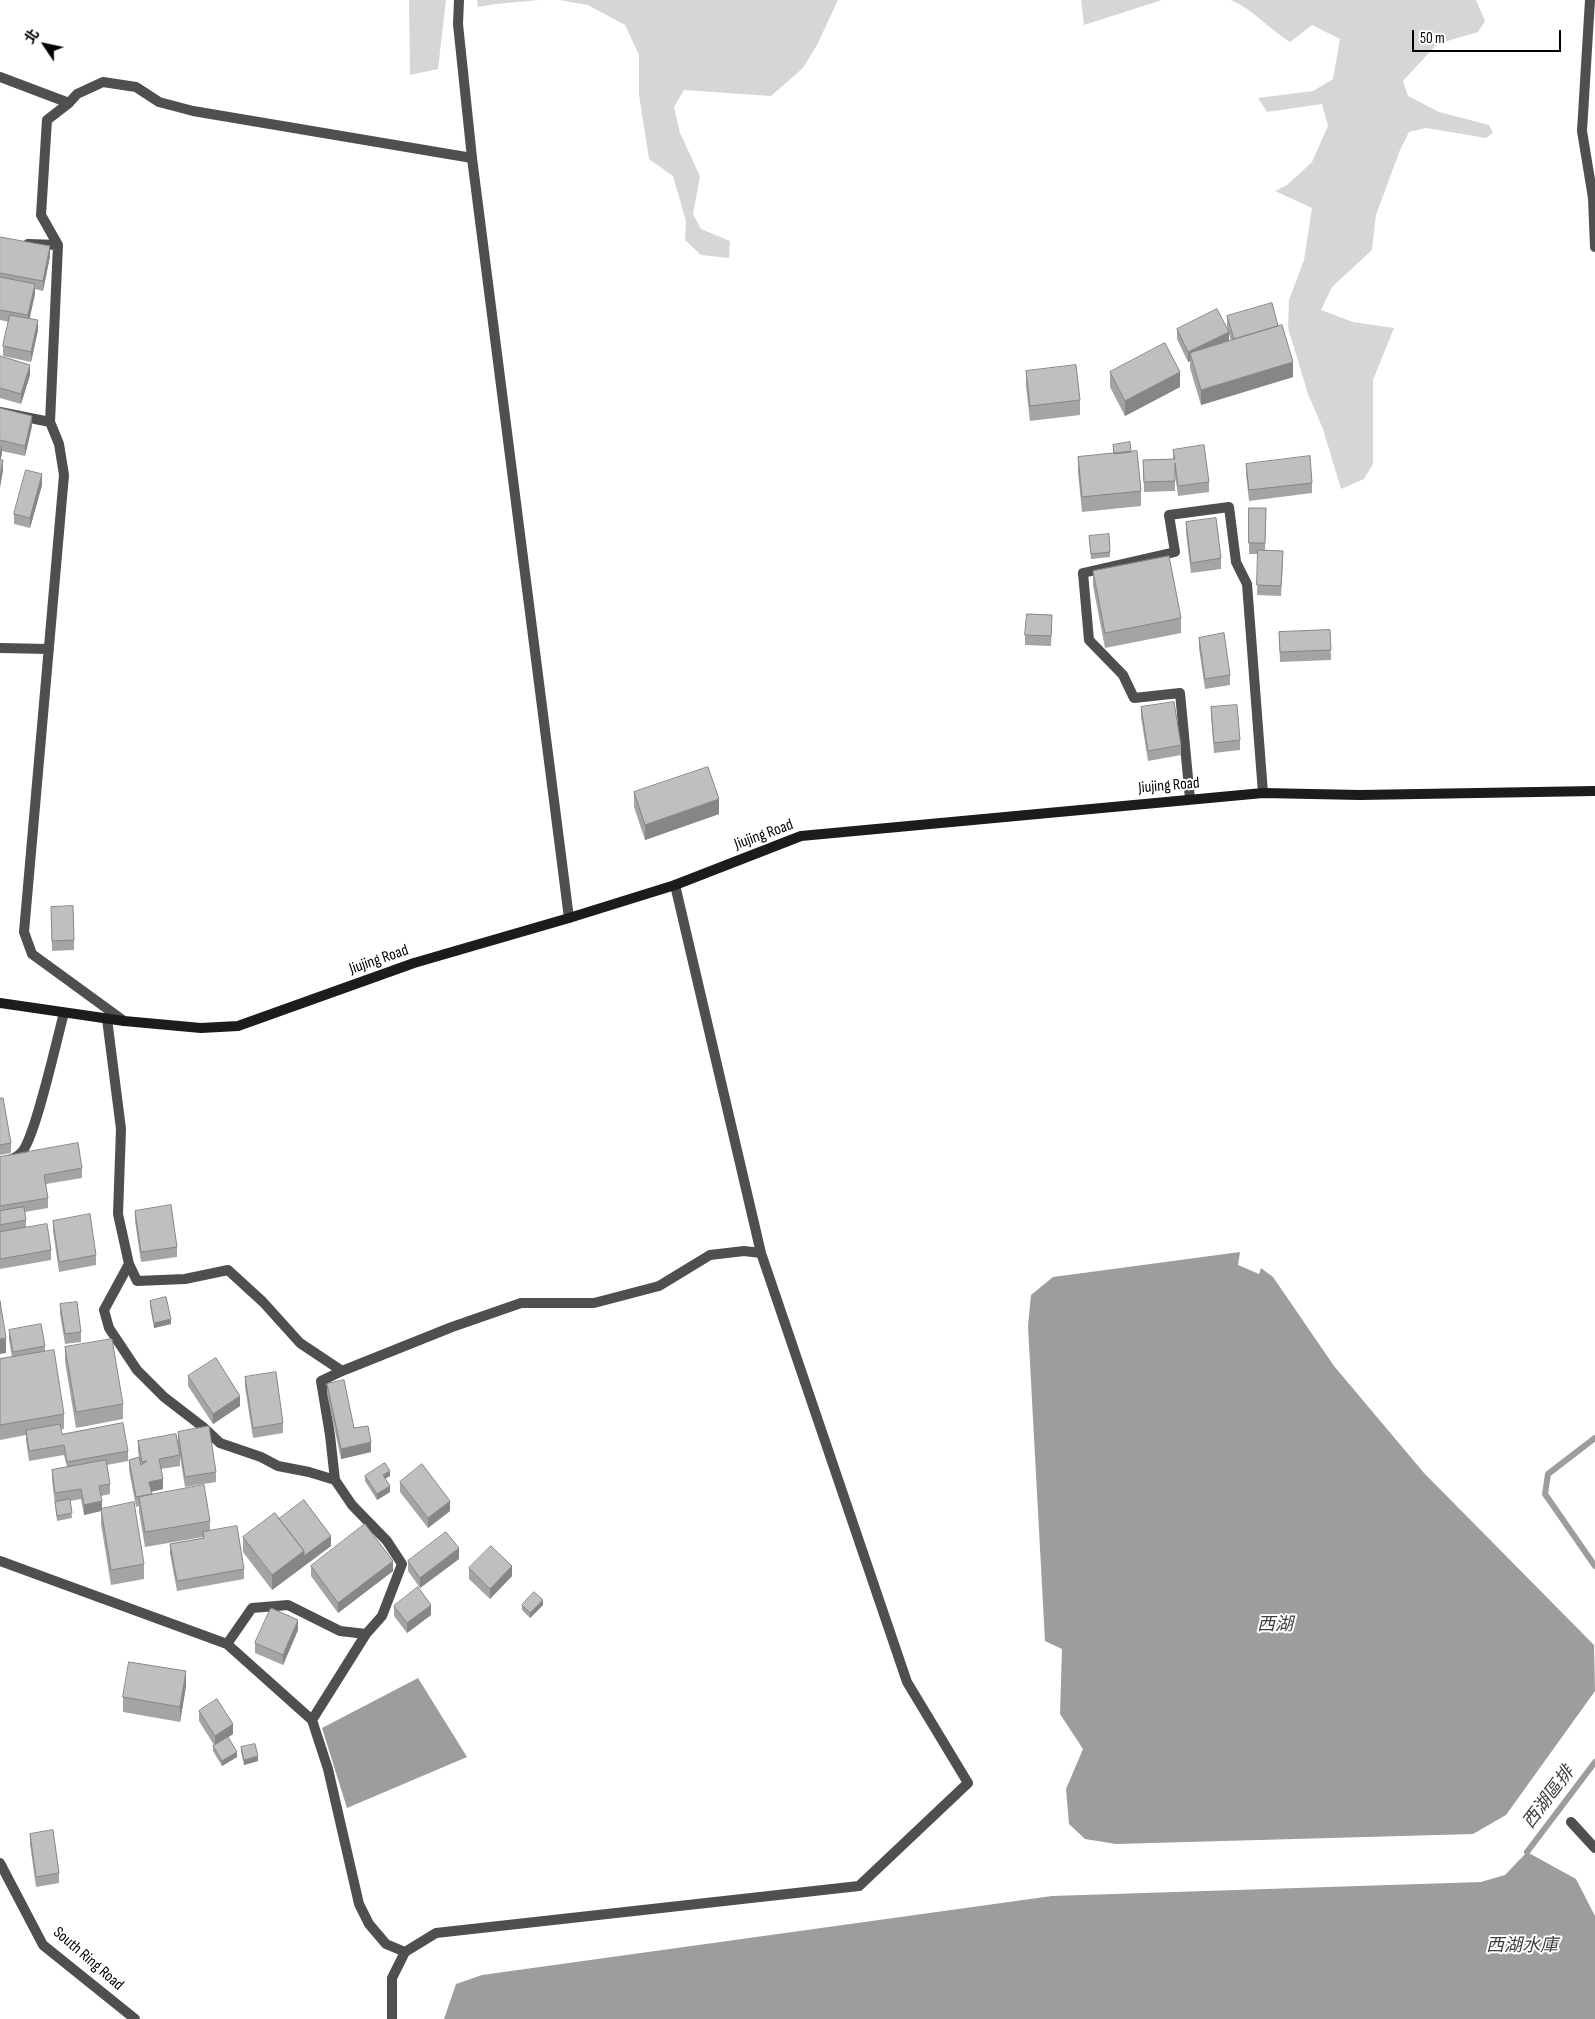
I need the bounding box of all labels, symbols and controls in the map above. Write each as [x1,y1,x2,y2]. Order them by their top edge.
north arrow [20,20,70,70]
scale bar [1415,20,1564,52]
text: 北 [21,26,43,47]
text: 50 m [1420,29,1445,48]
street label: Jiujing Road [1138,774,1200,798]
street label: Jiujing Road [732,816,796,854]
street label: Jiujing Road [347,941,411,979]
water label: 西湖 [1257,1614,1293,1636]
water label: 西湖區排 [1519,1763,1579,1833]
street label: South Ring Road [49,1923,127,1995]
water label: 西湖水庫 [1486,1935,1558,1957]

